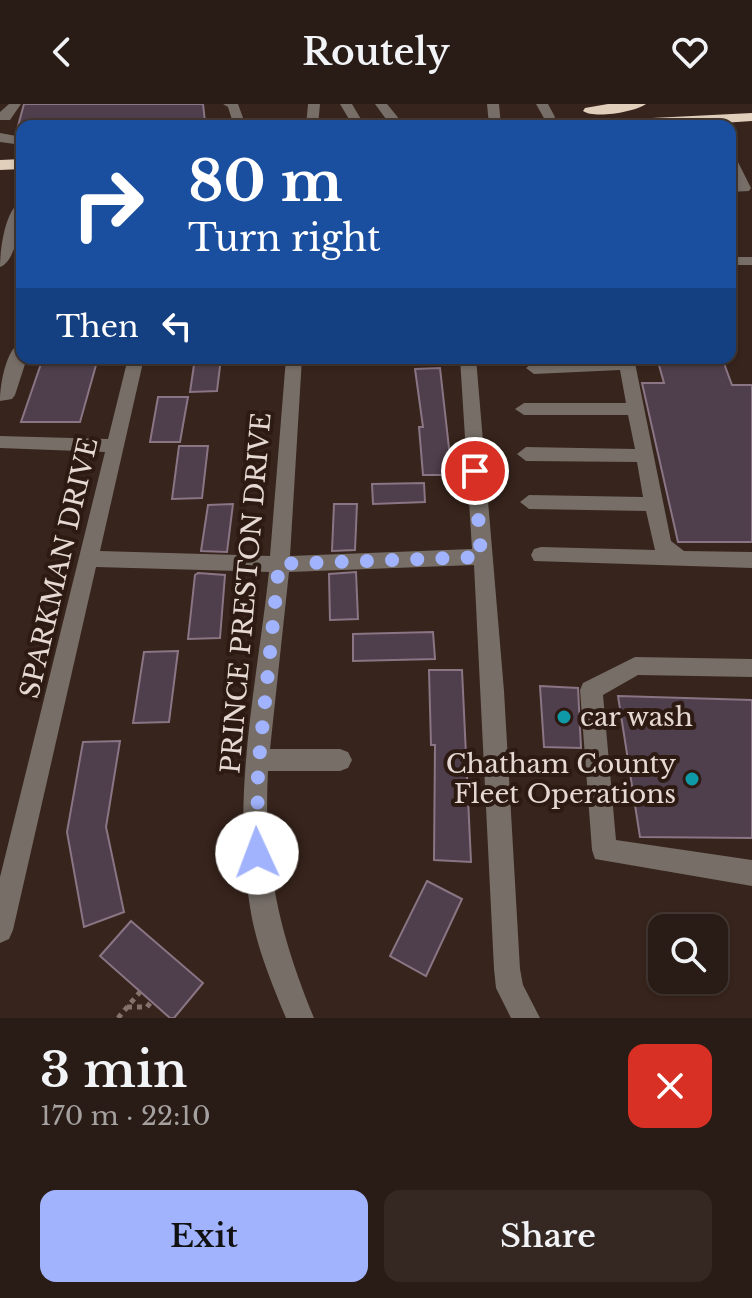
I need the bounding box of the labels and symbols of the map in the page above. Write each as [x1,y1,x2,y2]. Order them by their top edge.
street label: PRINCE PRESTON DRIVE [214,411,278,775]
street label: SPARKMAN DRIVE [13,435,105,701]
pin [441,437,509,505]
place label: car wash [580,701,693,733]
marker: car wash [555,708,573,726]
place label: Chatham County Fleet Operations [446,748,676,810]
marker: Chatham County Fleet Operations [683,770,701,788]
position arrow [215,811,299,895]

